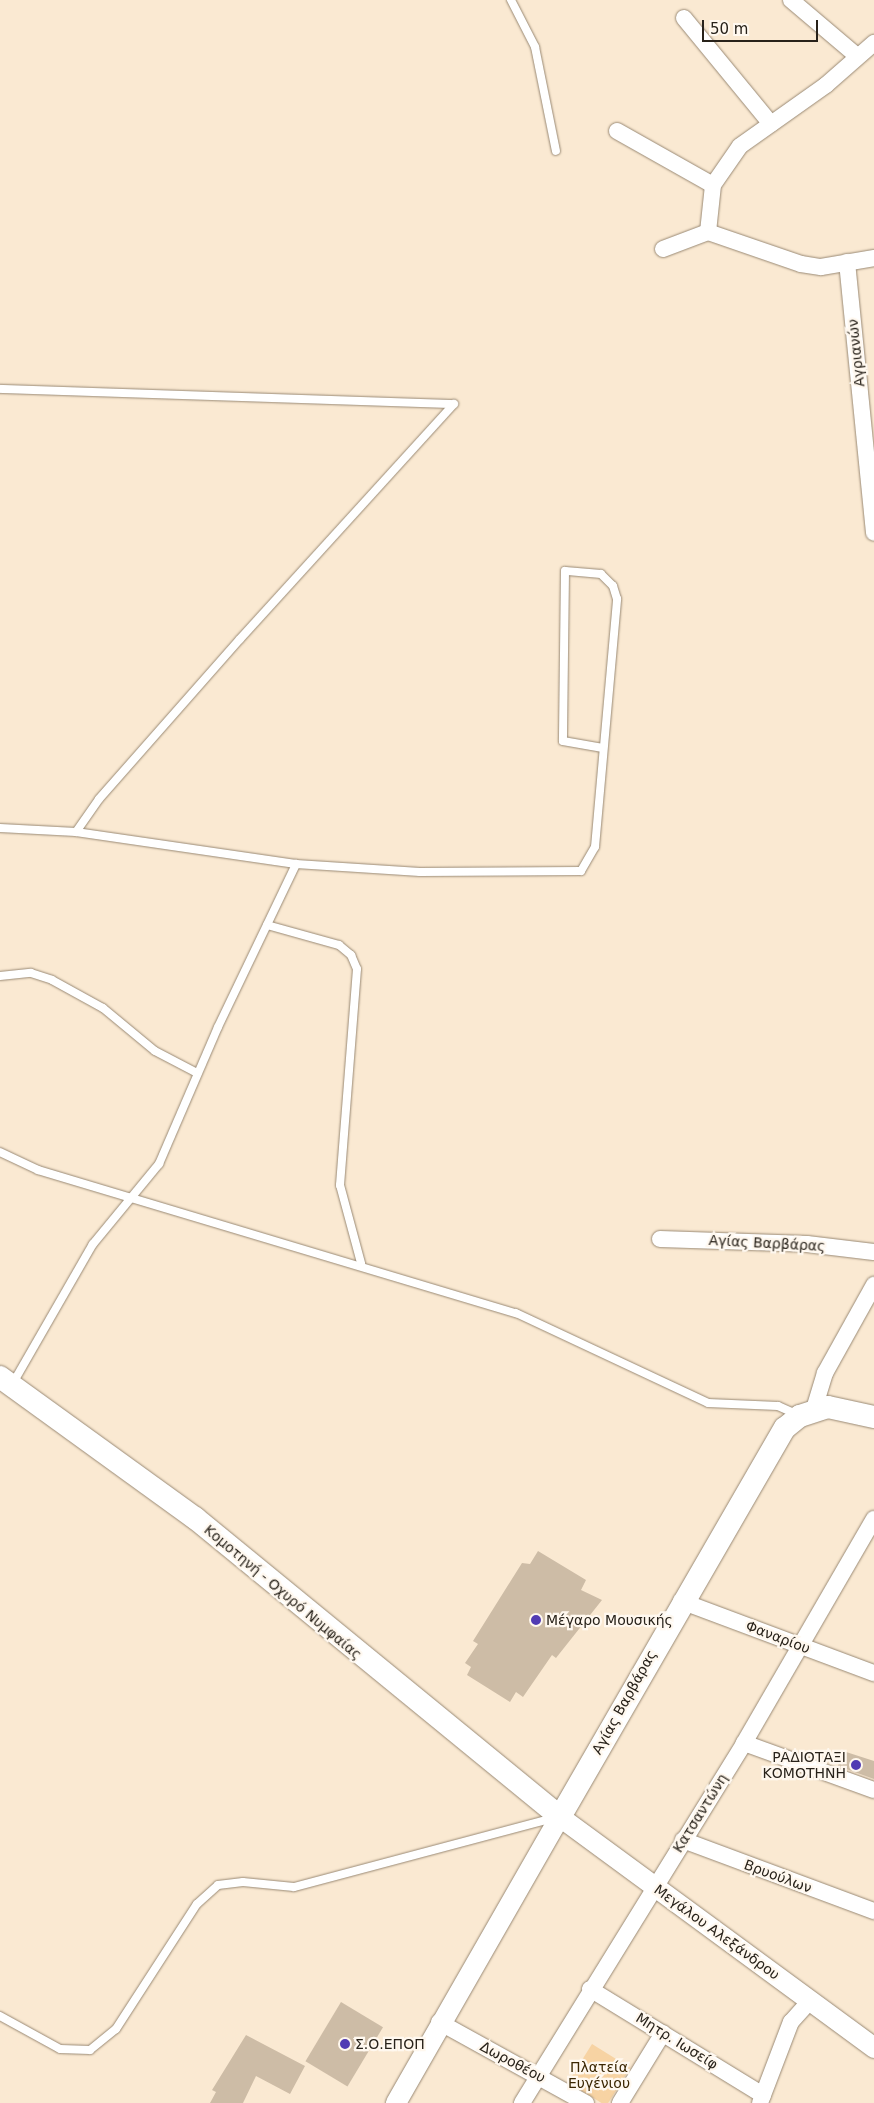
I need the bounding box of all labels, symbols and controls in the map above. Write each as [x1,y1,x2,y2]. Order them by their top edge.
scale bar [704,10,820,42]
text: 50 m [710,20,748,38]
street label: Αγριανών [844,318,868,388]
street label: Αγίας Βαρβάρας [708,1232,826,1254]
street label: Κομοτηνή - Οχυρό Νυμφαίας [201,1521,365,1663]
place label: Μέγαρο Μουσικής [546,1612,673,1628]
marker: Μέγαρο Μουσικής [530,1614,542,1626]
street label: Φαναρίου [743,1617,813,1657]
street label: Αγίας Βαρβάρας [588,1647,660,1757]
place label: ΡΑΔΙΟΤΑΞΙ ΚΟΜΟΤΗΝΗ [763,1749,846,1781]
marker: ΡΑΔΙΟΤΑΞΙ ΚΟΜΟΤΗΝΗ [850,1759,862,1771]
street label: Κατσαντώνη [669,1771,731,1855]
street label: Βρυούλων [742,1856,814,1896]
street label: Μεγάλου Αλεξάνδρου [651,1881,783,1983]
street label: Μητρ. Ιωσείφ [633,2009,721,2073]
place label: Σ.Ο.ΕΠΟΠ [355,2036,425,2052]
marker: Σ.Ο.ΕΠΟΠ [339,2038,351,2050]
street label: Δωροθέου [477,2038,549,2086]
park label: Πλατεία Ευγένιου [568,2059,630,2092]

